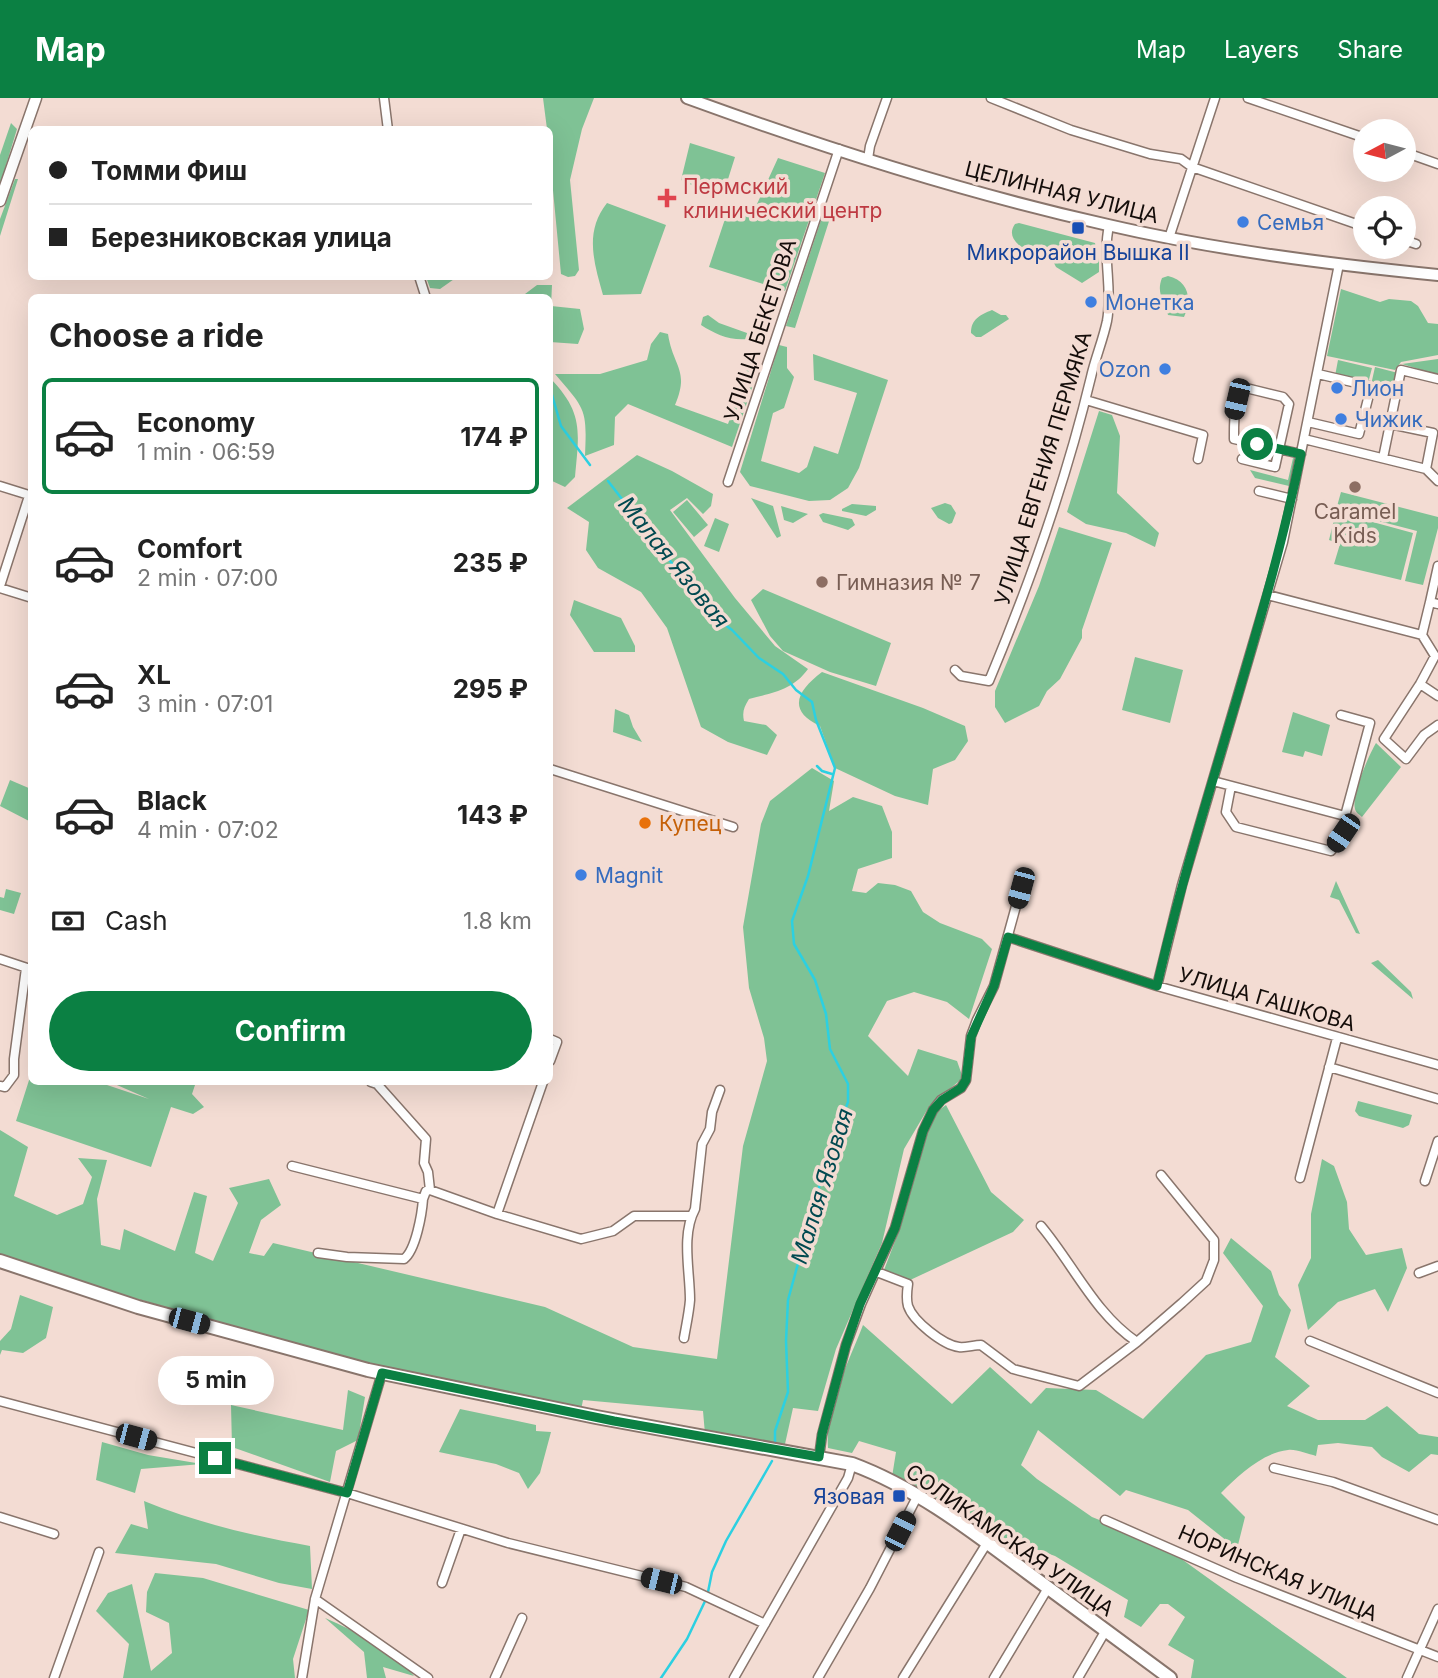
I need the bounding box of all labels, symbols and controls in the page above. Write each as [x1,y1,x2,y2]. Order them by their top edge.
text: Map [35,29,106,69]
text: Map [1136,35,1186,64]
text: Layers [1224,35,1299,64]
text: Share [1337,35,1403,64]
north arrow [1353,119,1416,182]
map controls [1353,119,1416,259]
text: Томми Фиш [91,155,247,186]
street label: ЦЕЛИННАЯ УЛИЦА [963,156,1161,228]
place label: Пермский клинический центр [683,174,882,223]
marker: Пермский клинический центр [657,188,677,208]
button: locate [1353,196,1416,259]
place label: Семья [1257,210,1324,235]
marker: Семья [1235,214,1251,230]
marker: Микрорайон Вышка II [1070,220,1086,236]
text: Березниковская улица [91,222,392,253]
street label: УЛИЦА БЕКЕТОВА [719,236,801,424]
place label: Микрорайон Вышка II [966,240,1190,265]
place label: Монетка [1105,290,1195,315]
marker: Монетка [1083,294,1099,310]
text: Choose a ride [49,316,264,355]
street label: УЛИЦА ЕВГЕНИЯ ПЕРМЯКА [989,328,1097,608]
place label: Ozon [1099,357,1151,382]
marker: Ozon [1157,361,1173,377]
car [1223,376,1252,422]
place label: Лион [1351,376,1404,401]
marker: Лион [1329,380,1345,396]
icon: car [53,405,116,468]
text: Economy [137,407,255,438]
place label: Чижик [1355,407,1424,432]
marker: Чижик [1333,411,1349,427]
text: 174 ₽ [460,421,528,452]
route start [1241,428,1273,460]
text: 1 min · 06:59 [137,438,275,466]
marker: Caramel Kids [1347,479,1363,495]
water label: Малая Язовая [612,491,736,633]
place label: Caramel Kids [1314,499,1396,548]
icon: car [53,531,116,594]
text: Comfort [137,533,242,564]
text: 235 ₽ [453,547,528,578]
text: 2 min · 07:00 [137,564,278,592]
place label: Гимназия № 7 [836,570,981,595]
marker: Гимназия № 7 [814,574,830,590]
icon: car [53,657,116,720]
text: XL [137,659,171,690]
text: 295 ₽ [453,673,528,704]
text: 3 min · 07:01 [137,690,273,718]
icon: car [53,783,116,846]
text: Black [137,785,207,816]
text: 143 ₽ [457,799,528,830]
car [1323,810,1364,856]
place label: Купец [659,811,722,836]
marker: Купец [637,815,653,831]
text: 4 min · 07:02 [137,816,279,844]
place label: Magnit [595,863,663,888]
car [1006,865,1037,911]
marker: Magnit [573,867,589,883]
icon: cash [49,902,87,940]
text: Cash [105,905,168,936]
text: 1.8 km [463,907,532,935]
street label: УЛИЦА ГАШКОВА [1176,962,1358,1036]
button: Confirm [49,991,532,1071]
water label: Малая Язовая [785,1105,859,1267]
car [166,1305,213,1337]
callout: 5 min [157,1356,273,1406]
text: 5 min [185,1366,247,1394]
car [113,1421,160,1453]
route end [199,1442,231,1474]
street label: СОЛИКАМСКАЯ УЛИЦА [901,1459,1119,1621]
place label: Язовая [813,1484,885,1509]
marker: Язовая [891,1488,907,1504]
car [882,1508,919,1554]
street label: НОРИНСКАЯ УЛИЦА [1175,1520,1381,1626]
car [639,1566,684,1596]

